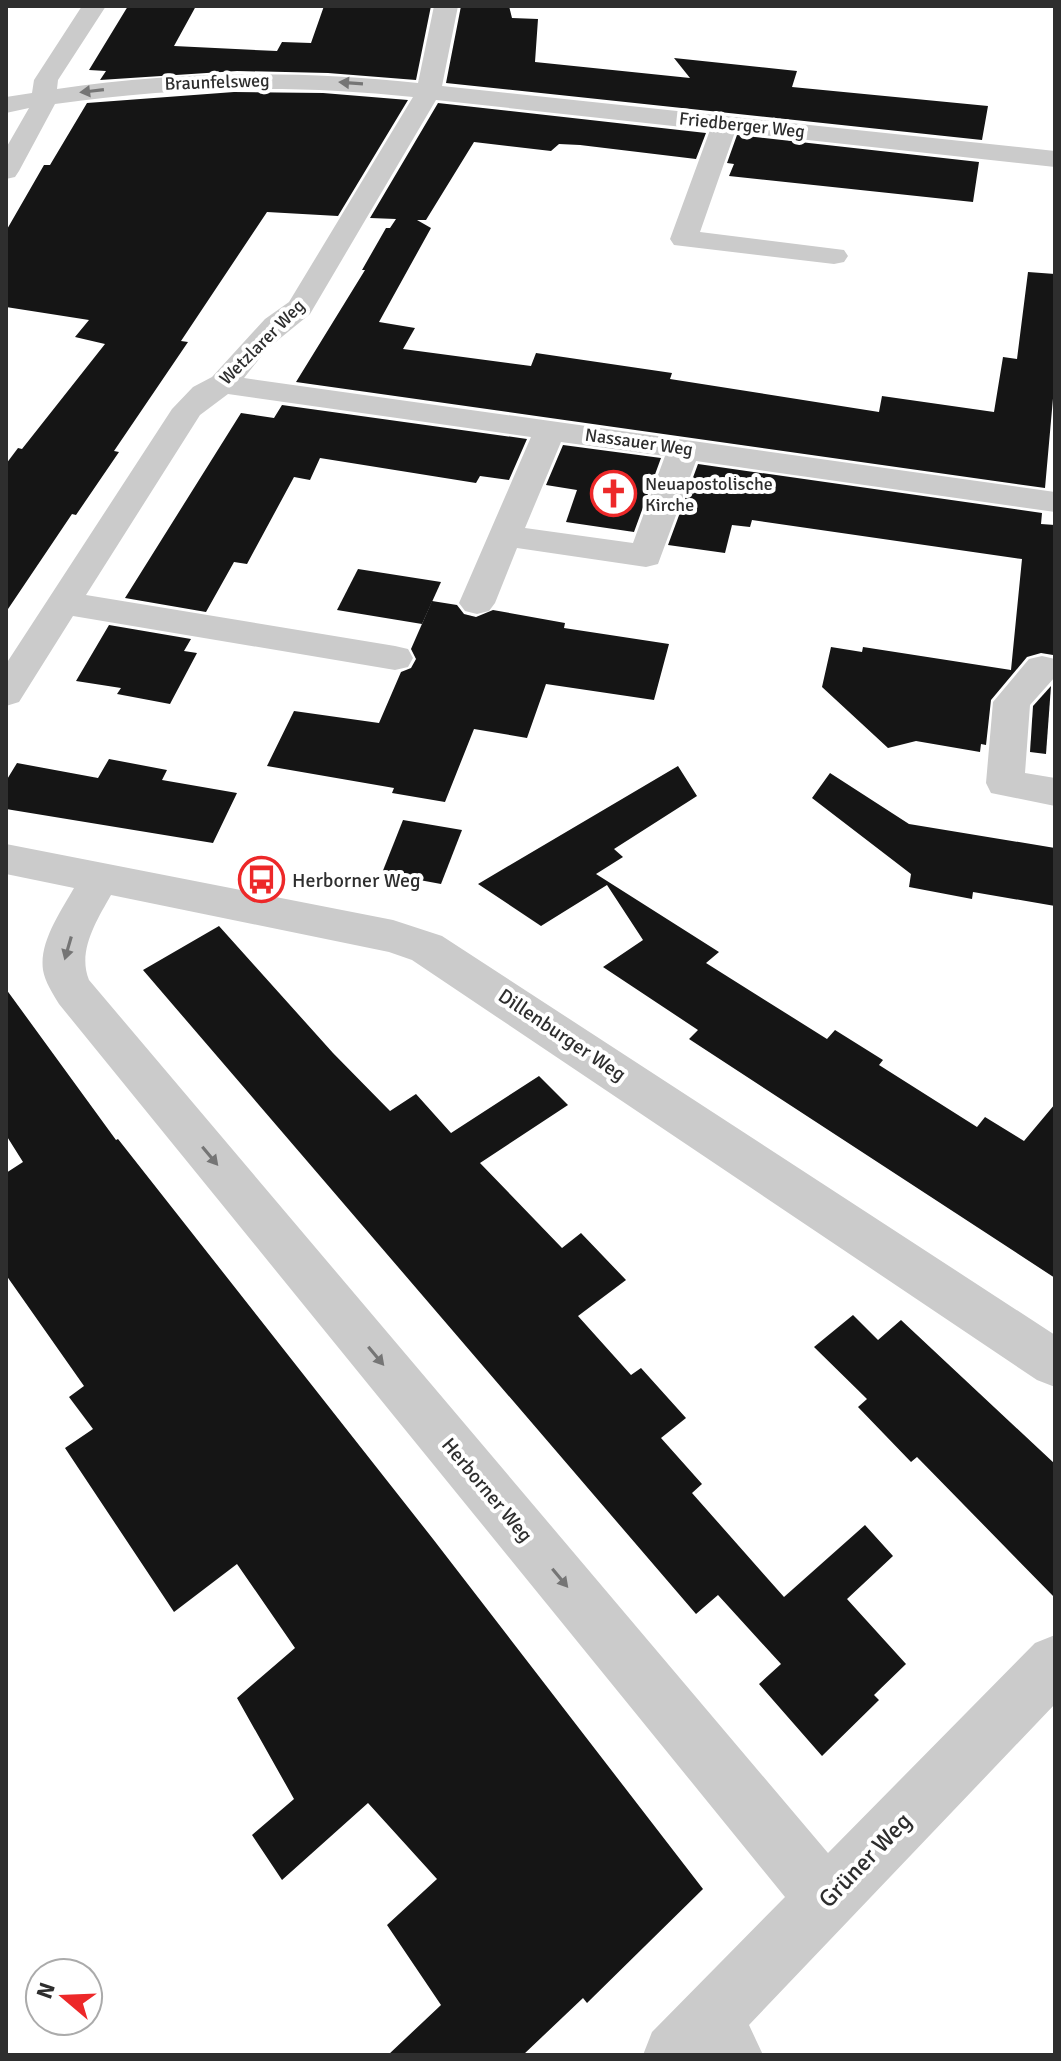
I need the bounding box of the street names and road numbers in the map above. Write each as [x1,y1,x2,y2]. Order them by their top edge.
street label: Braunfelsweg [164,69,270,95]
street label: Friedberger Weg [678,107,806,143]
street label: Wetzlarer Weg [215,295,309,389]
street label: Nassauer Weg [584,424,694,460]
street label: Dillenburger Weg [493,983,631,1087]
street label: Herborner Weg [436,1433,538,1547]
street label: Grüner Weg [812,1806,918,1914]

